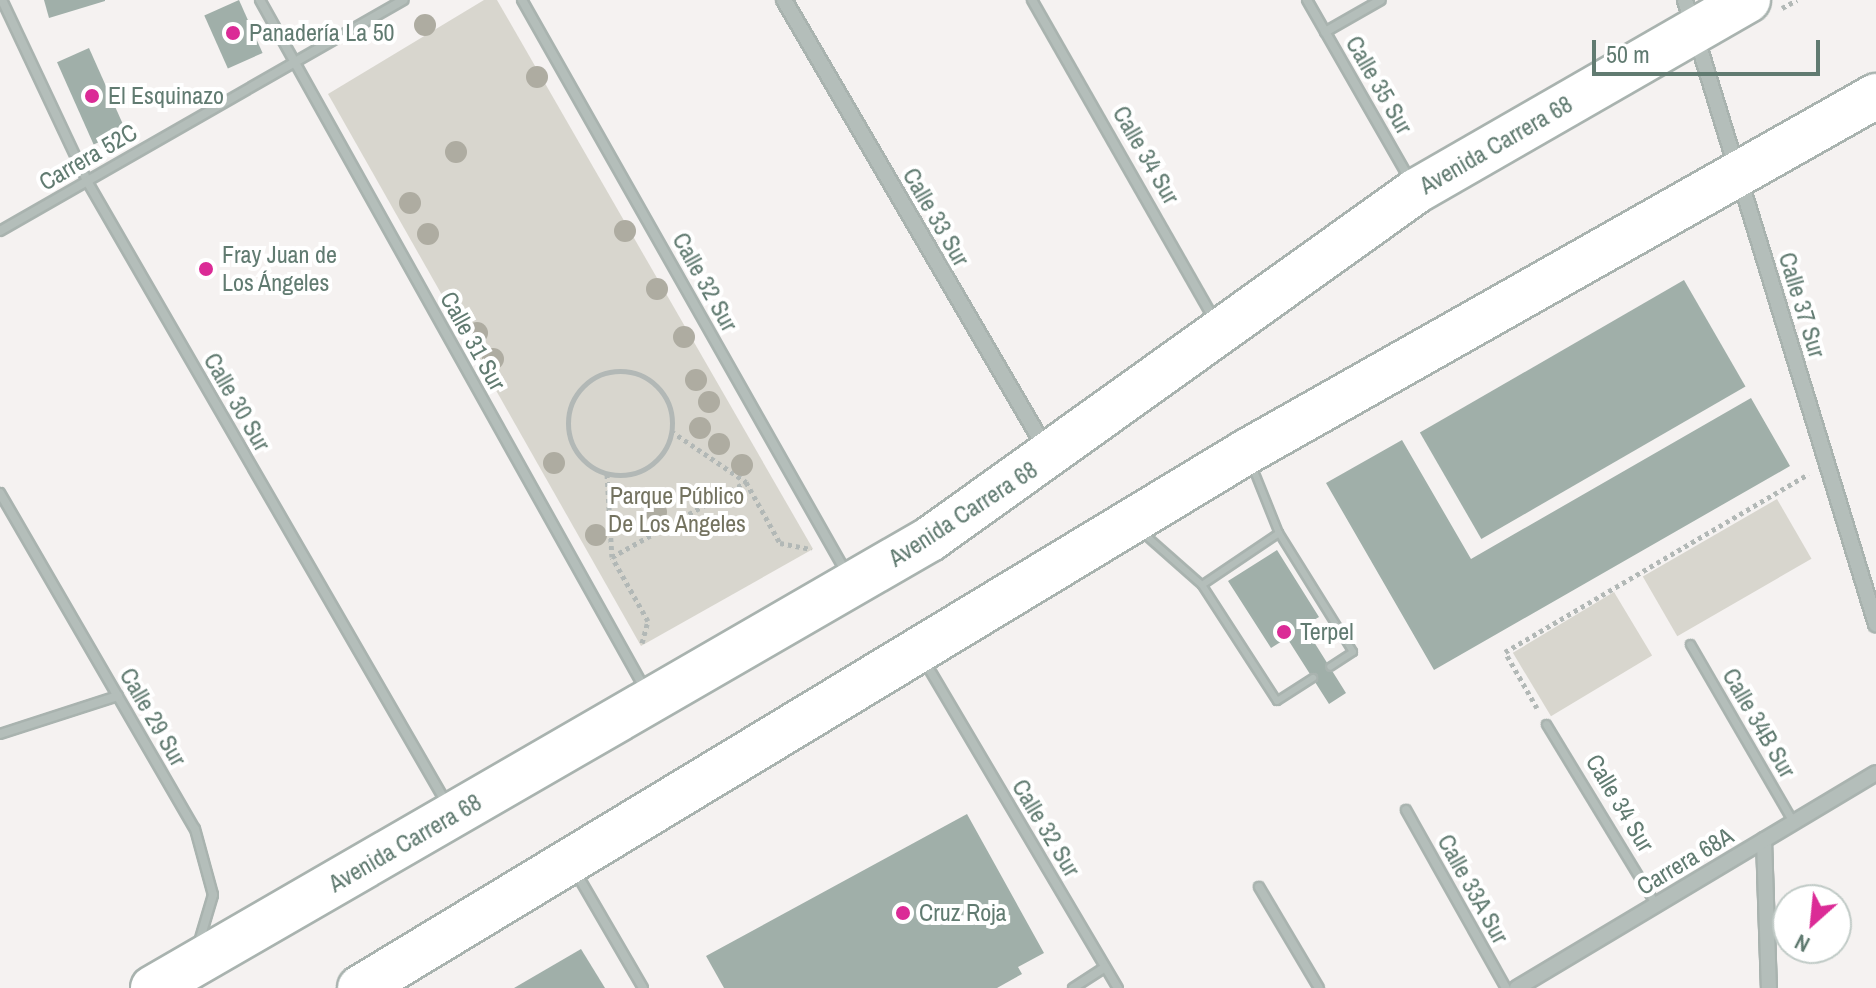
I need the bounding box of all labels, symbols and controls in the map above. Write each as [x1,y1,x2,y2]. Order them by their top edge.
place label: Panadería La 50 [249,19,395,47]
marker: Panadería La 50 [224,24,242,42]
scale bar [1596,24,1824,74]
street label: Calle 35 Sur [1339,31,1419,139]
text: 50 m [1606,38,1650,70]
place label: El Esquinazo [108,82,224,110]
marker: El Esquinazo [83,87,101,105]
street label: Avenida Carrera 68 [1415,90,1577,200]
street label: Calle 34 Sur [1106,101,1186,209]
street label: Carrera 52C [34,117,142,197]
street label: Calle 33 Sur [896,163,976,271]
street label: Calle 32 Sur [666,228,744,336]
place label: Fray Juan de Los Ángeles [222,241,337,297]
street label: Calle 37 Sur [1772,249,1832,361]
marker: Fray Juan de Los Ángeles [197,260,215,278]
street label: Calle 31 Sur [434,287,512,395]
street label: Calle 30 Sur [197,348,277,456]
street label: Avenida Carrera 68 [883,455,1043,573]
park label: Parque Público De Los Angeles [608,482,746,538]
place label: Terpel [1300,618,1354,646]
marker: Terpel [1275,623,1293,641]
street label: Calle 29 Sur [113,663,193,771]
street label: Calle 34B Sur [1716,663,1802,783]
street label: Calle 34 Sur [1580,749,1660,857]
street label: Calle 32 Sur [1006,774,1086,882]
street label: Avenida Carrera 68 [324,788,486,898]
street label: Carrera 68A [1632,821,1738,901]
street label: Calle 33A Sur [1431,829,1515,949]
north arrow [1772,884,1852,964]
place label: Cruz Roja [919,899,1006,927]
marker: Cruz Roja [894,904,912,922]
text: N [1789,927,1815,960]

